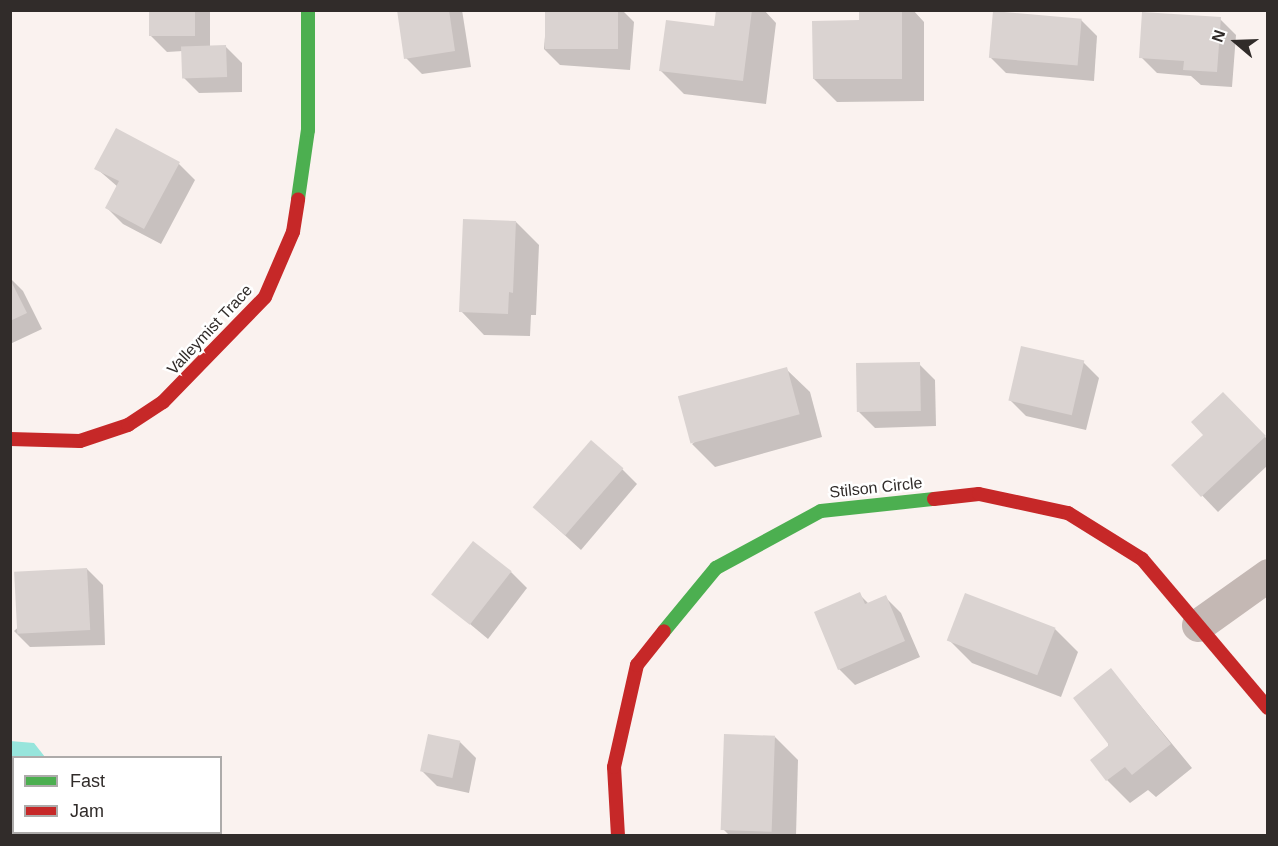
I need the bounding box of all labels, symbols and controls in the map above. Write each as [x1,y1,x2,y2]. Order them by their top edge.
north arrow [1206,12,1266,72]
text: N [1209,28,1228,44]
street label: Valleymist Trace [163,281,257,379]
street label: Stilson Circle [829,474,923,502]
legend [12,756,222,834]
text: Fast [70,771,105,791]
text: Jam [70,801,104,821]

